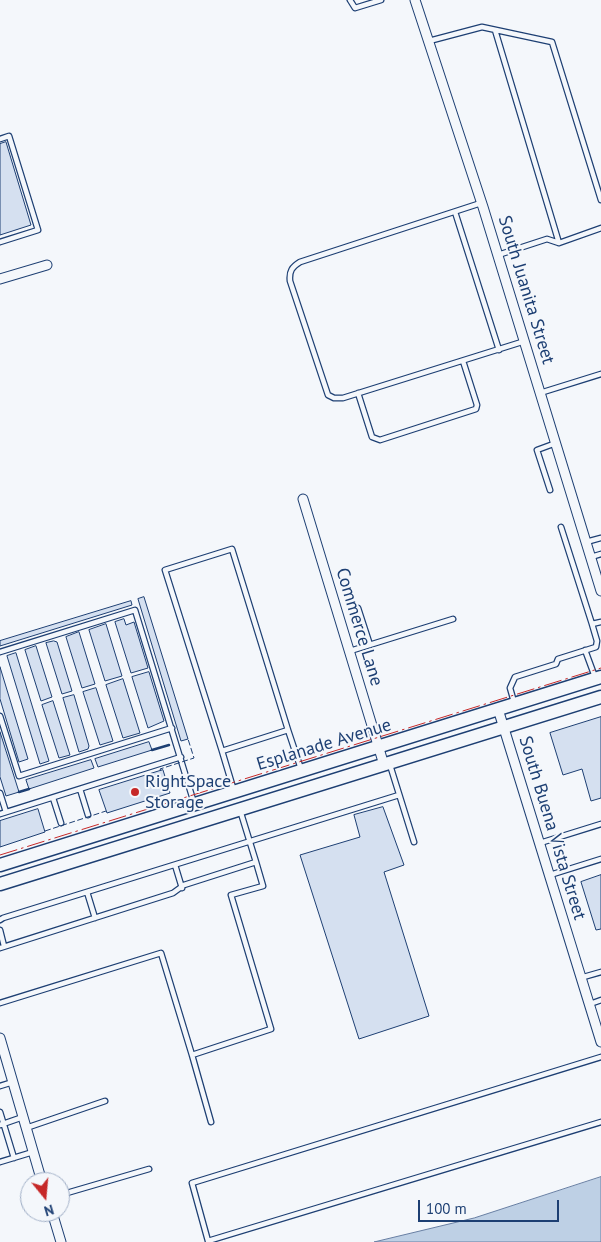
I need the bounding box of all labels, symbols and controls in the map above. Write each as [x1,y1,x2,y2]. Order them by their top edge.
street label: South Juanita Street [493,213,559,367]
street label: Commerce Lane [331,565,387,689]
street label: Esplanade Avenue [254,714,394,776]
street label: South Buena Vista Street [514,733,590,923]
place label: RightSpace Storage [145,771,231,814]
marker: RightSpace Storage [129,786,141,798]
north arrow [20,1172,70,1222]
scale bar [421,1190,562,1222]
text: 100 m [426,1199,467,1218]
text: N [42,1200,56,1220]

